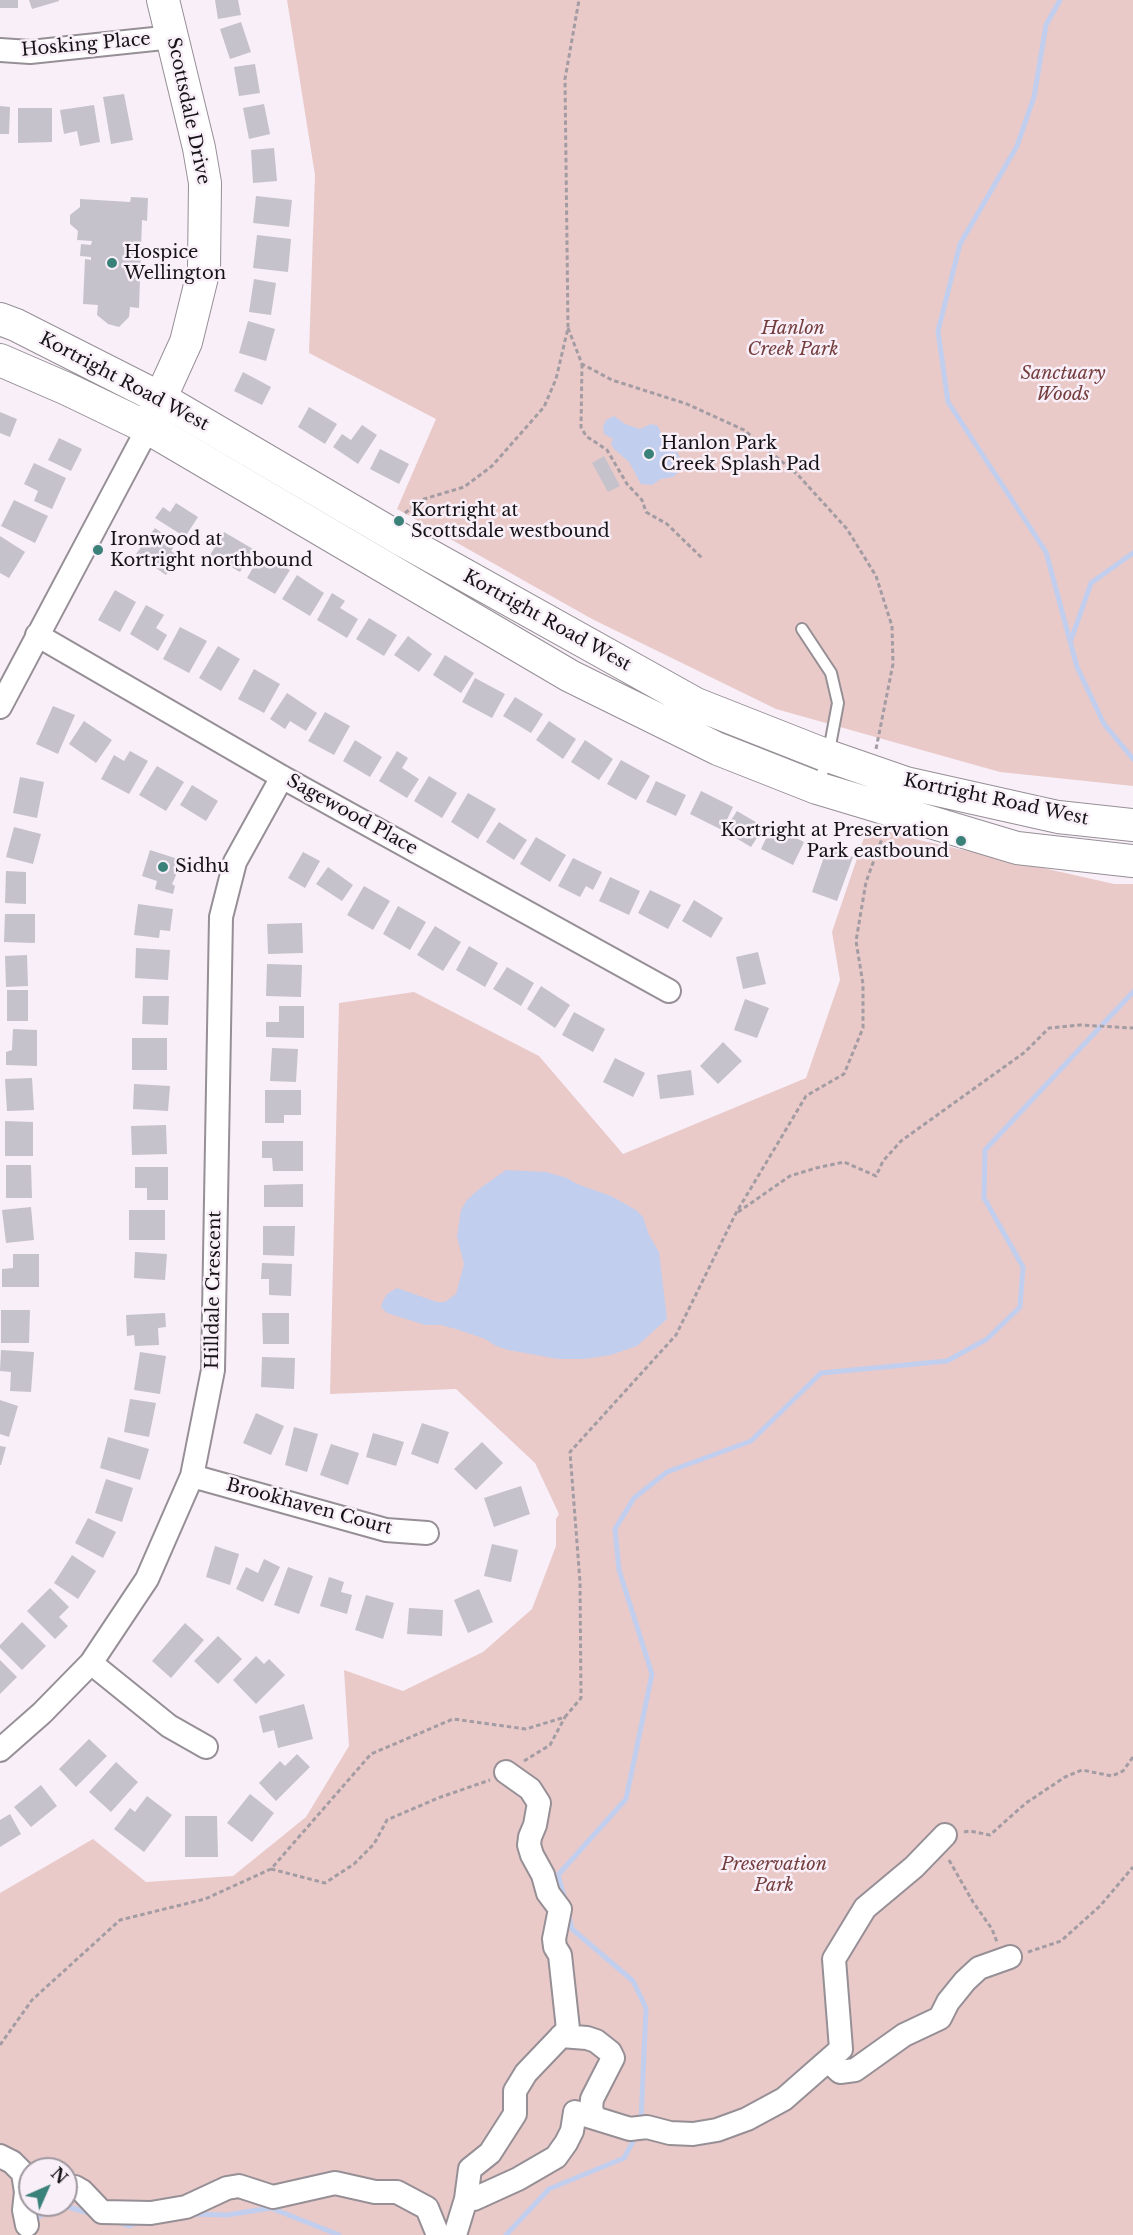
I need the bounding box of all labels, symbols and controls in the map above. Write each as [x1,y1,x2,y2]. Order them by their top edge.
street label: Hosking Place [20,29,152,61]
street label: Scottsdale Drive [162,36,214,186]
place label: Hospice Wellington [124,242,226,284]
marker: Hospice Wellington [105,256,119,270]
park label: Hanlon Creek Park [748,318,838,360]
street label: Kortright Road West [36,328,212,436]
park label: Sanctuary Woods [1020,363,1106,406]
place label: Hanlon Park Creek Splash Pad [661,433,820,476]
marker: Hanlon Park Creek Splash Pad [642,447,656,461]
place label: Kortright at Scottsdale westbound [411,500,610,542]
marker: Kortright at Scottsdale westbound [392,514,406,528]
place label: Ironwood at Kortright northbound [110,529,313,572]
marker: Ironwood at Kortright northbound [91,543,105,557]
street label: Kortright Road West [459,566,635,676]
street label: Sagewood Place [283,770,421,860]
street label: Kortright Road West [901,770,1091,830]
place label: Kortright at Preservation Park eastbound [721,820,949,862]
marker: Kortright at Preservation Park eastbound [954,834,968,848]
place label: Sidhu [175,856,229,878]
marker: Sidhu [156,860,170,874]
street label: Hilldale Crescent [202,1211,226,1369]
street label: Brookhaven Court [224,1474,394,1540]
park label: Preservation Park [721,1854,827,1896]
north arrow [18,2157,78,2217]
text: N [47,2163,72,2188]

